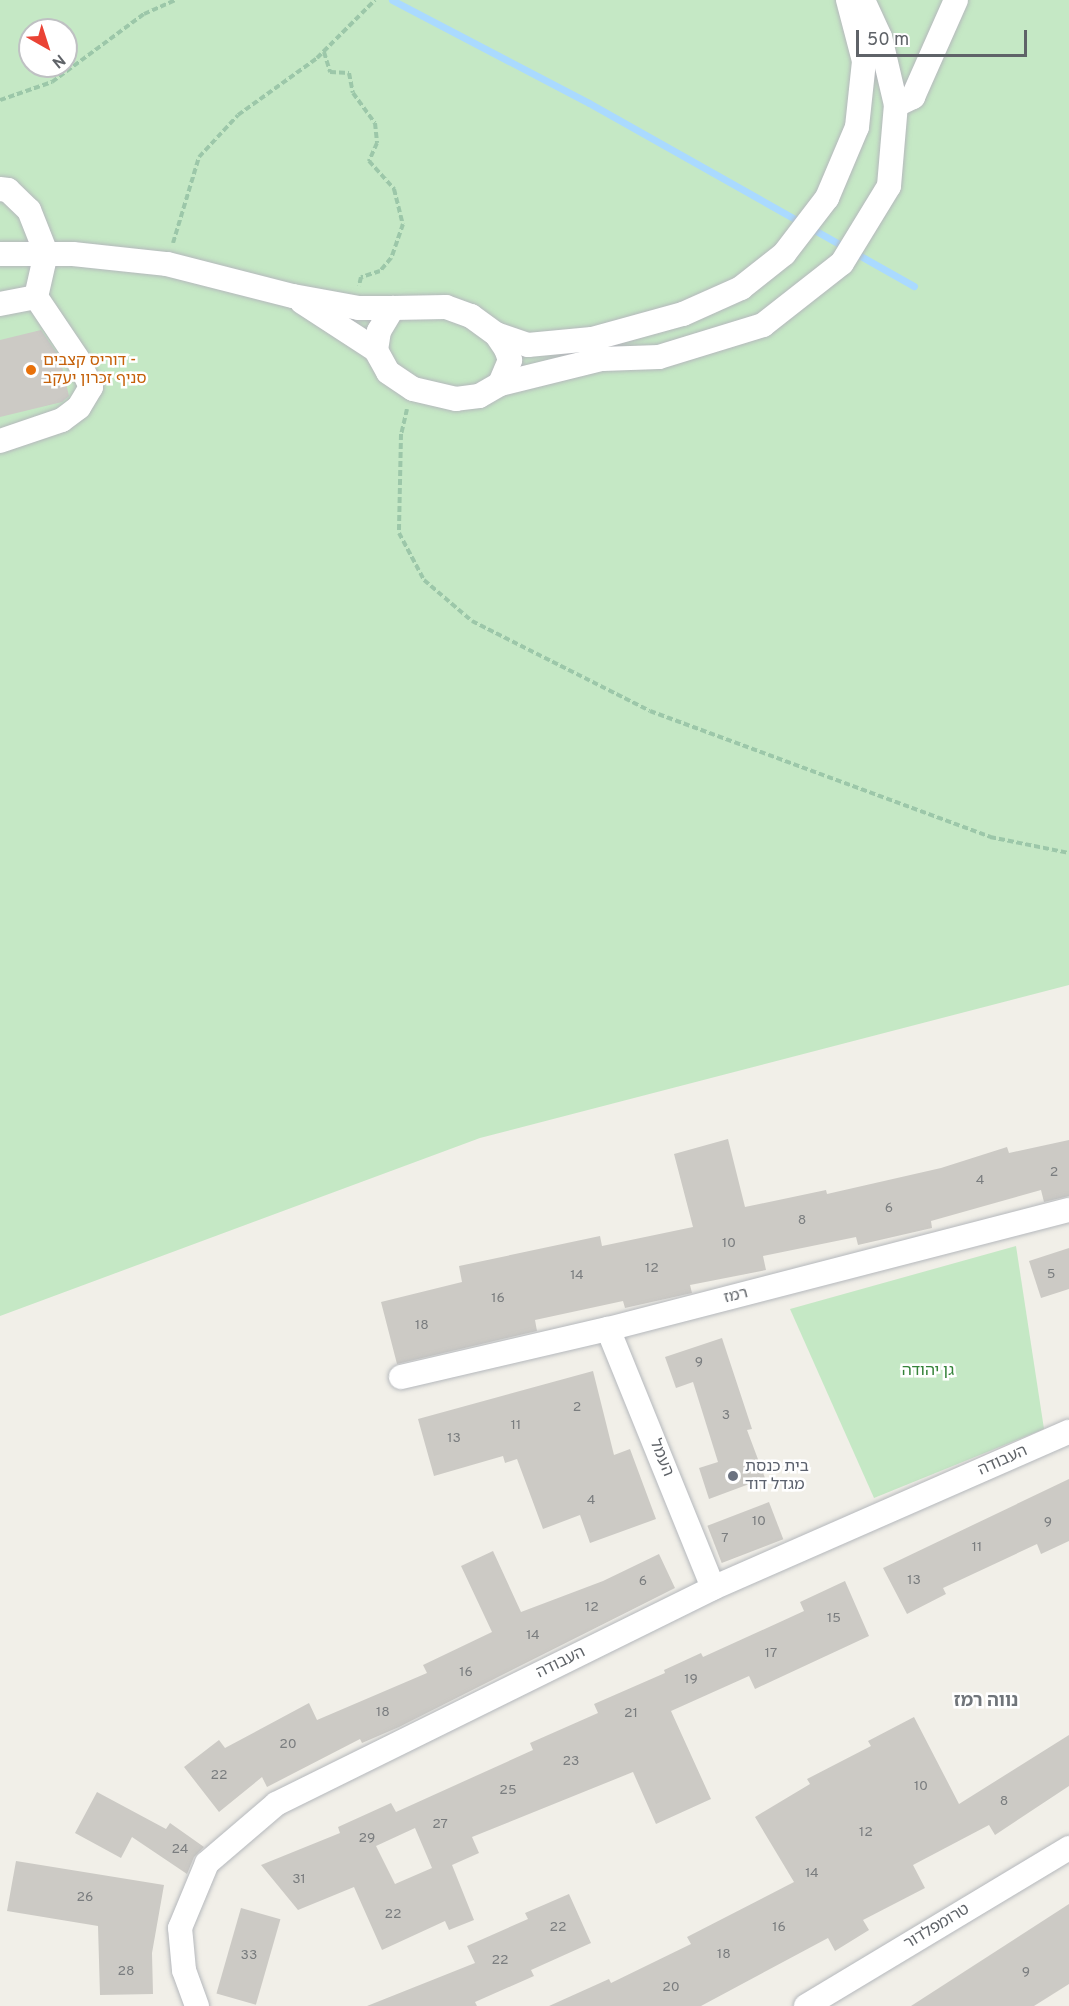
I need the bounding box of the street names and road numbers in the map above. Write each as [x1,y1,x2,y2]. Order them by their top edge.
street label: רמז [722,1284,750,1308]
street label: העמל [645,1437,677,1479]
street label: העבודה [975,1442,1031,1480]
street label: העבודה [533,1643,589,1683]
street label: טרומפלדור [901,1900,973,1954]

